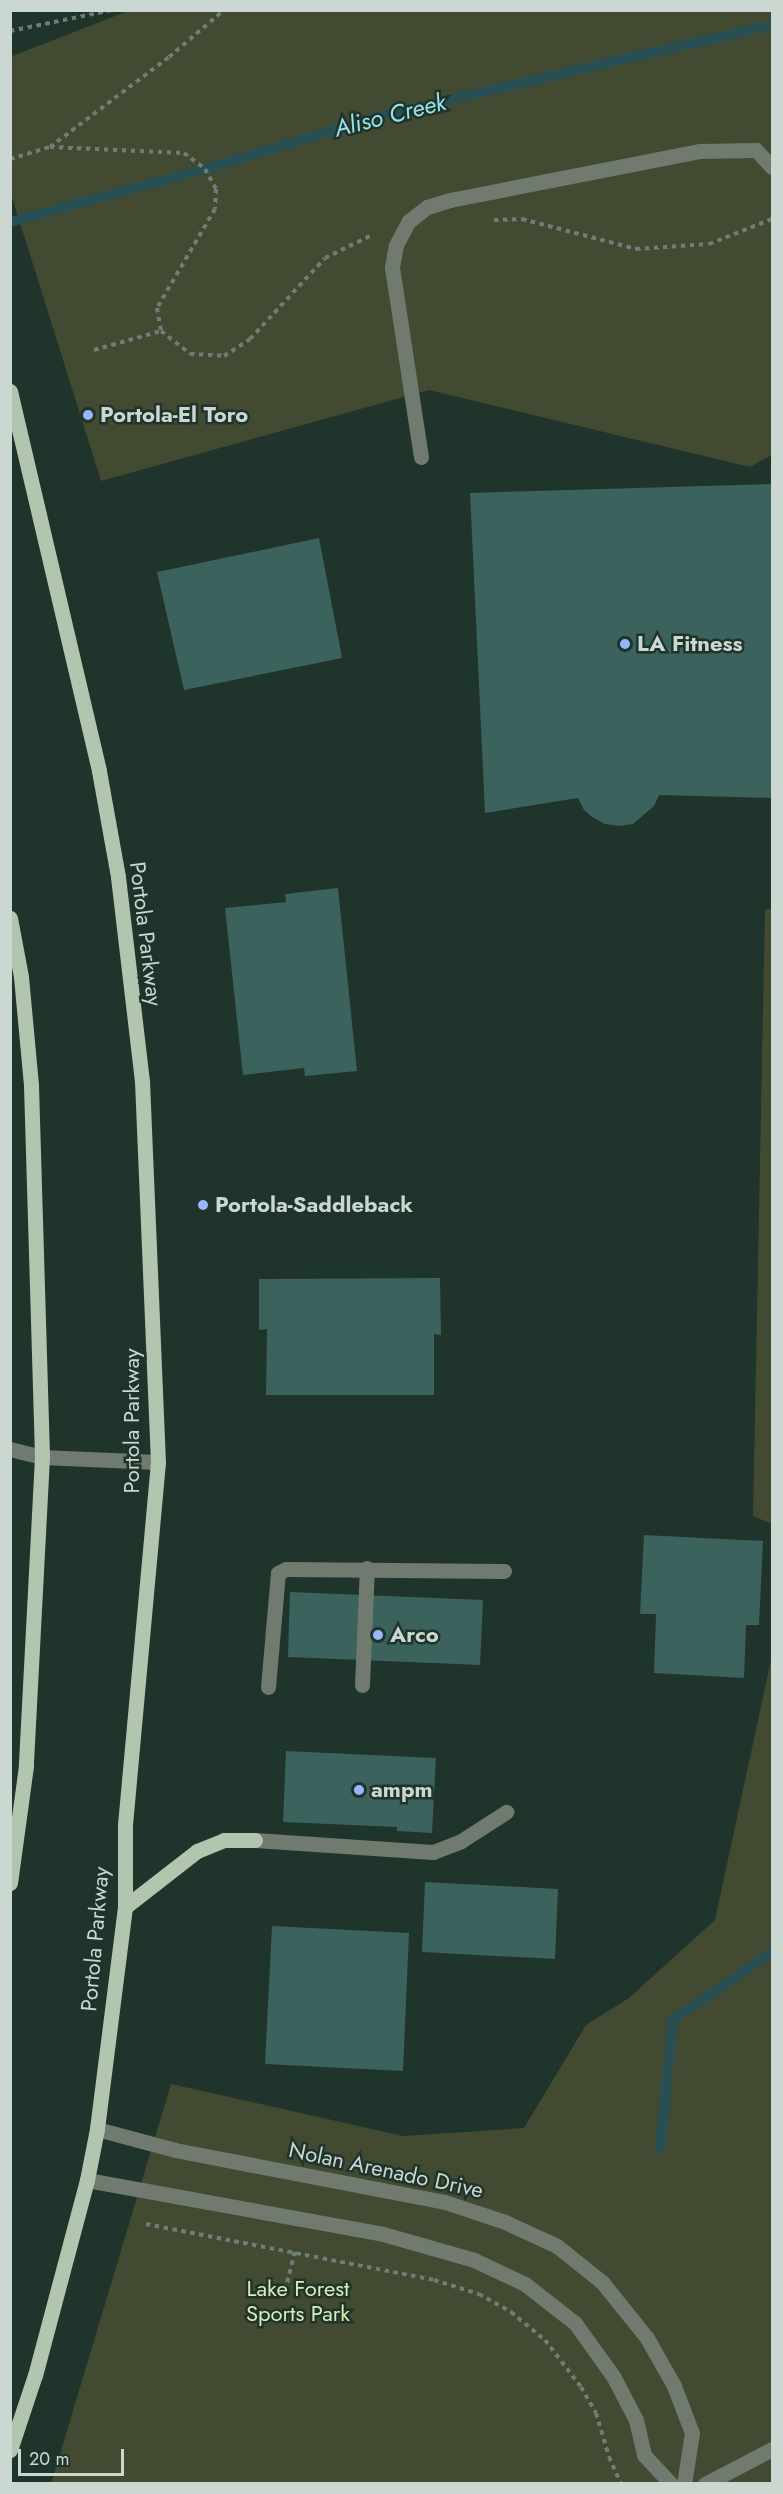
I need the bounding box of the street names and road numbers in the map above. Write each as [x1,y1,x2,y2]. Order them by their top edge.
street label: Portola Parkway [124,860,168,1008]
street label: Portola Parkway [119,1348,145,1494]
street label: Portola Parkway [76,1866,114,2012]
street label: Nolan Arenado Drive [286,2136,486,2204]

